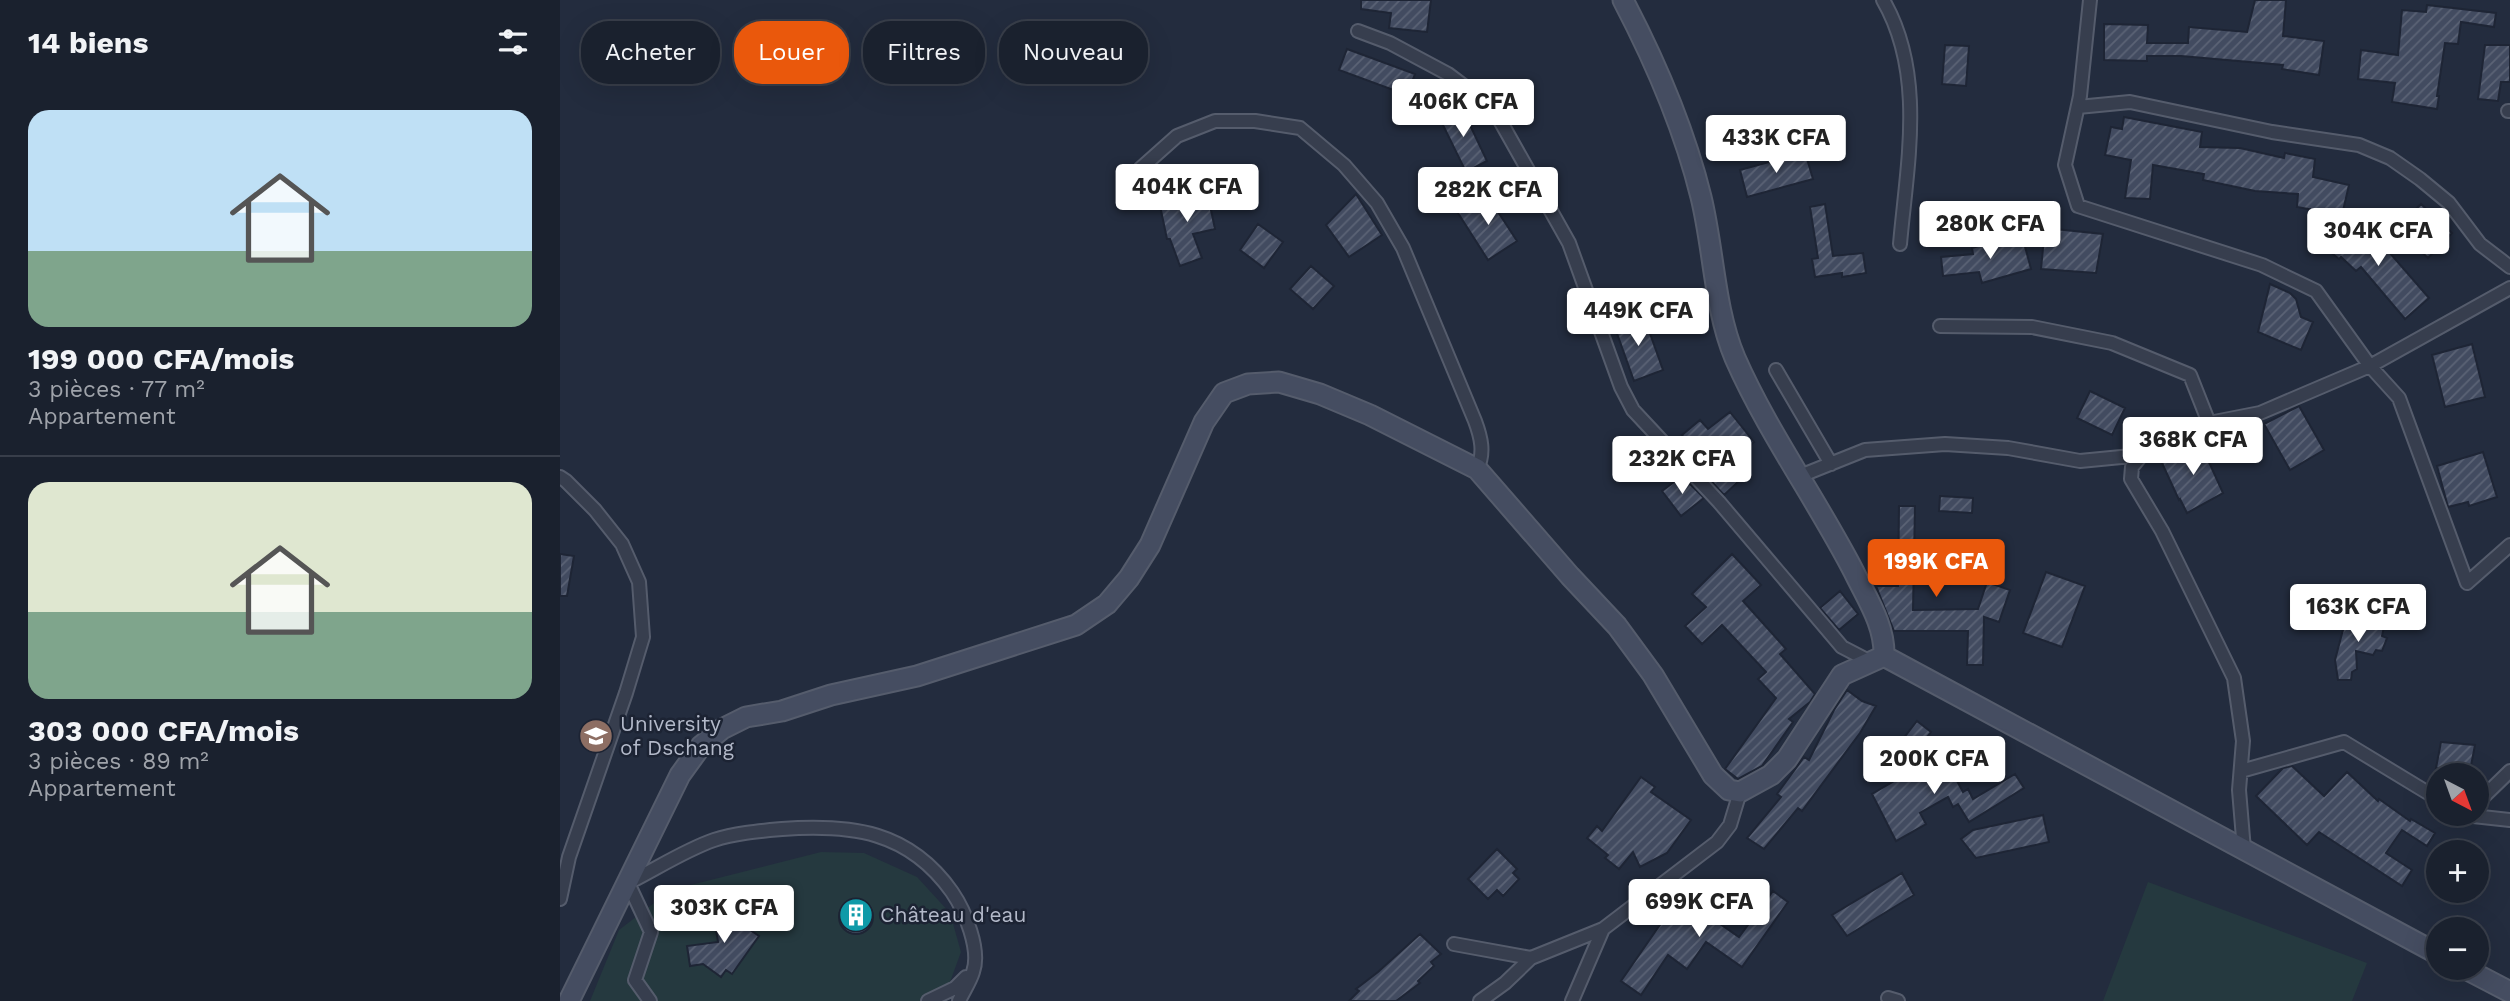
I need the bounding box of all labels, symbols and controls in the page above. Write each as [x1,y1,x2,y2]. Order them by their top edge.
chip: Acheter [581,21,720,84]
chip: Louer [734,21,849,84]
chip: Filtres [863,21,985,84]
chip: Nouveau [999,21,1148,84]
icon: filters [494,23,532,61]
text: 14 biens [28,25,148,60]
pin: 406K CFA [1391,80,1535,139]
text: 406K CFA [1408,88,1518,115]
pin: 433K CFA [1704,116,1848,175]
text: 433K CFA [1722,124,1830,151]
icon: home [217,155,343,281]
pin: 404K CFA [1115,164,1259,224]
pin: 282K CFA [1416,168,1560,227]
text: 404K CFA [1132,173,1242,200]
text: 282K CFA [1434,176,1542,203]
pin: 280K CFA [1918,202,2062,261]
pin: 304K CFA [2306,208,2450,268]
text: 280K CFA [1935,210,2045,237]
text: 304K CFA [2323,217,2433,244]
pin: 449K CFA [1566,288,1710,348]
text: 449K CFA [1583,297,1693,324]
text: 199 000 CFA/mois [28,341,294,376]
text: 3 pièces · 77 m² [28,376,205,403]
text: Appartement [28,403,176,430]
pin: 368K CFA [2121,418,2265,477]
text: 368K CFA [2139,426,2247,453]
pin: 232K CFA [1610,436,1754,496]
text: 232K CFA [1628,445,1736,472]
icon: home [217,527,343,653]
pin: 199K CFA [1864,540,2008,599]
text: 199K CFA [1884,548,1988,575]
pin: 163K CFA [2286,584,2430,644]
text: 163K CFA [2306,593,2410,620]
place label: University of Dschang [620,711,735,760]
text: 303 000 CFA/mois [28,713,299,748]
school or university icon: University of Dschang [577,717,615,755]
pin: 200K CFA [1862,736,2006,796]
text: 200K CFA [1879,745,1989,772]
text: 3 pièces · 89 m² [28,748,209,775]
north arrow [2426,763,2488,826]
map controls [2426,763,2489,980]
text: Appartement [28,775,176,802]
button: + [2426,840,2489,903]
pin: 699K CFA [1627,880,1771,939]
pin: 303K CFA [652,886,796,945]
text: 699K CFA [1645,888,1753,915]
text: 303K CFA [670,894,778,921]
building icon: Château d'eau [837,896,875,934]
place label: Château d'eau [880,902,1026,927]
button: − [2426,917,2489,980]

